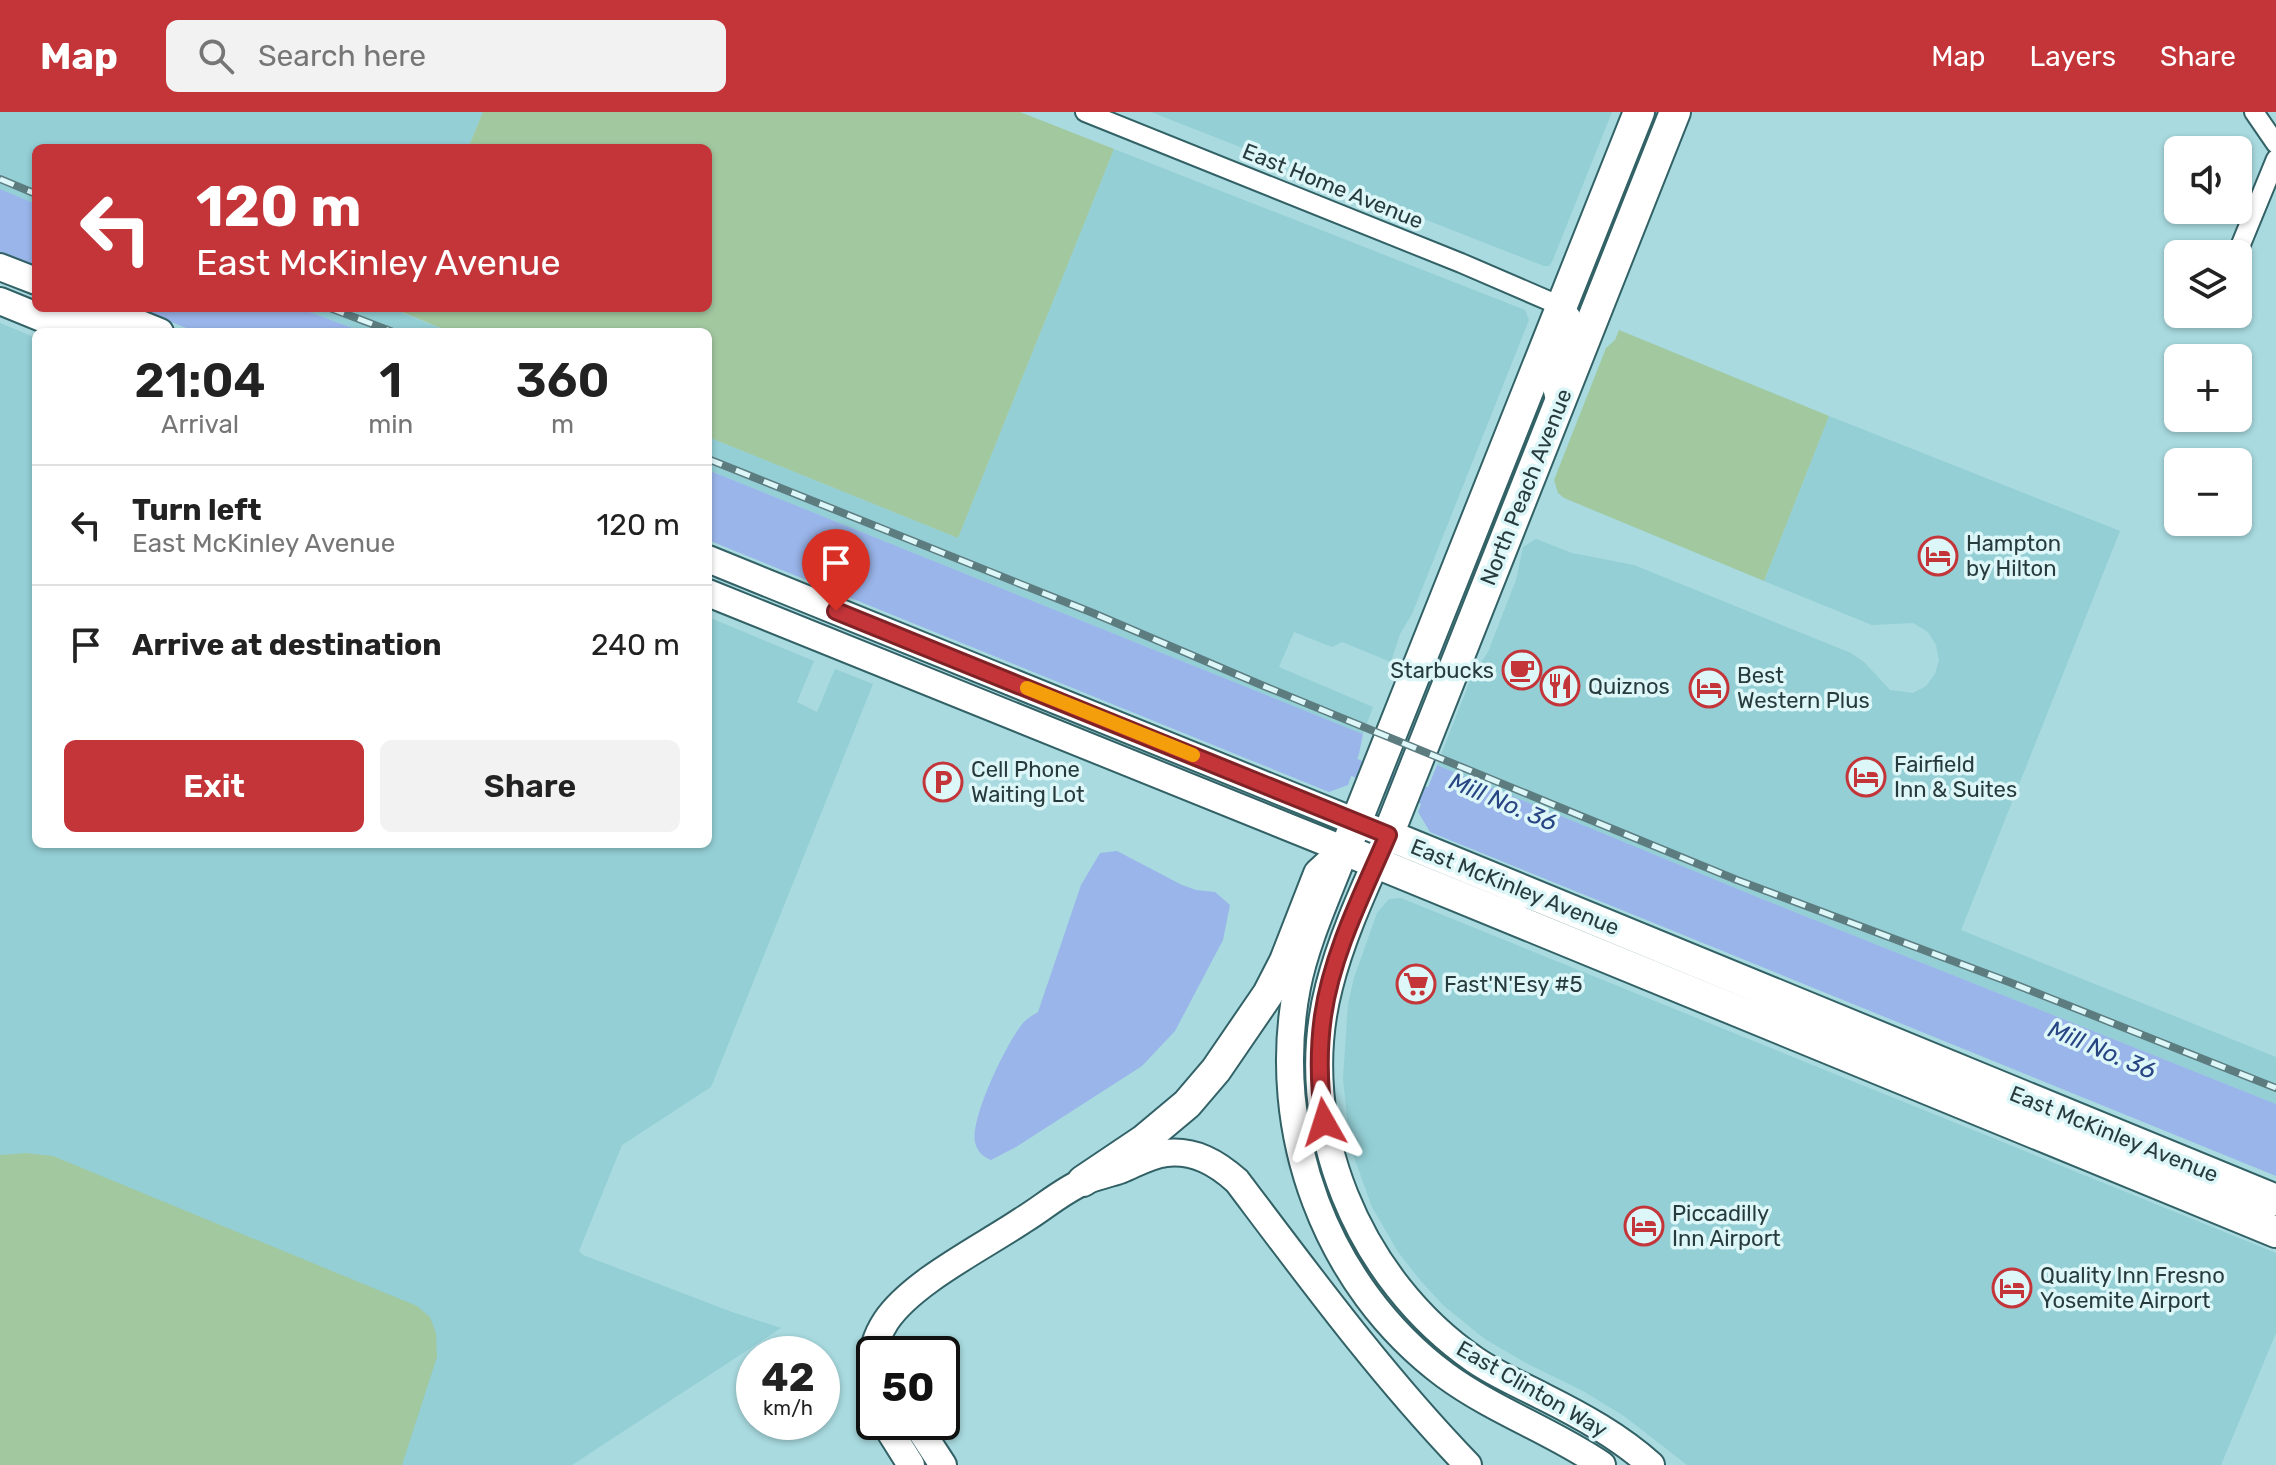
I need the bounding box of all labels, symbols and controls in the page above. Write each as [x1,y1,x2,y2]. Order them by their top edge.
search box [166,20,726,92]
text: Map [40,33,118,79]
icon: search [194,34,238,78]
text: Search here [258,38,426,74]
text: Map [1931,40,1986,73]
text: Layers [2030,40,2116,73]
text: Share [2160,40,2236,73]
map controls [2164,136,2252,536]
button: sound [2164,136,2252,224]
street label: East Home Avenue [1239,137,1427,235]
text: 120 m [196,174,362,240]
icon: left [64,176,168,280]
button: layers [2164,240,2252,328]
text: East McKinley Avenue [196,241,561,284]
button: + [2164,344,2252,432]
text: 21:04 [135,352,266,409]
text: 1 [379,352,402,409]
text: 360 [516,352,609,409]
street label: North Peach Avenue [1474,385,1578,589]
text: Arrival [161,409,239,440]
text: min [368,409,413,440]
text: m [551,409,574,440]
button: − [2164,448,2252,536]
text: Turn left [132,492,262,528]
icon: left [64,503,108,547]
text: 120 m [596,507,680,543]
text: East McKinley Avenue [132,528,395,559]
pin [802,529,870,611]
place label: Hampton by Hilton [1966,530,2061,582]
hotel icon: Hampton by Hilton [1917,535,1959,577]
icon: arrive [814,541,858,585]
icon: arrive [64,623,108,667]
text: Arrive at destination [132,627,442,663]
text: 240 m [591,627,680,663]
cafe icon: Starbucks [1501,649,1543,691]
place label: Starbucks [1390,657,1494,684]
place label: Best Western Plus [1737,662,1870,714]
restaurant icon: Quiznos [1539,665,1581,707]
hotel icon: Best Western Plus [1688,667,1730,709]
place label: Quiznos [1588,673,1670,700]
button: Exit [64,740,364,832]
button: Share [380,740,680,832]
place label: Fairfield Inn & Suites [1894,751,2017,803]
place label: Cell Phone Waiting Lot [971,756,1085,808]
hotel icon: Fairfield Inn & Suites [1845,756,1887,798]
parking icon: Cell Phone Waiting Lot [922,761,964,803]
water label: Mill No. 36 [1445,767,1561,837]
street label: East McKinley Avenue [1407,833,1623,941]
supermarket icon: Fast'N'Esy #5 [1395,963,1437,1005]
place label: Fast'N'Esy #5 [1444,971,1583,998]
water label: Mill No. 36 [2044,1015,2160,1085]
position arrow [1282,1080,1366,1164]
street label: East McKinley Avenue [2006,1080,2222,1188]
place label: Piccadilly Inn Airport [1672,1200,1781,1252]
hotel icon: Piccadilly Inn Airport [1623,1205,1665,1247]
place label: Quality Inn Fresno Yosemite Airport [2040,1262,2225,1314]
hotel icon: Quality Inn Fresno Yosemite Airport [1991,1267,2033,1309]
street label: East Clinton Way [1452,1335,1612,1443]
speed limit sign: 50 [856,1336,960,1440]
text: 42 [761,1354,815,1401]
text: km/h [763,1396,813,1420]

